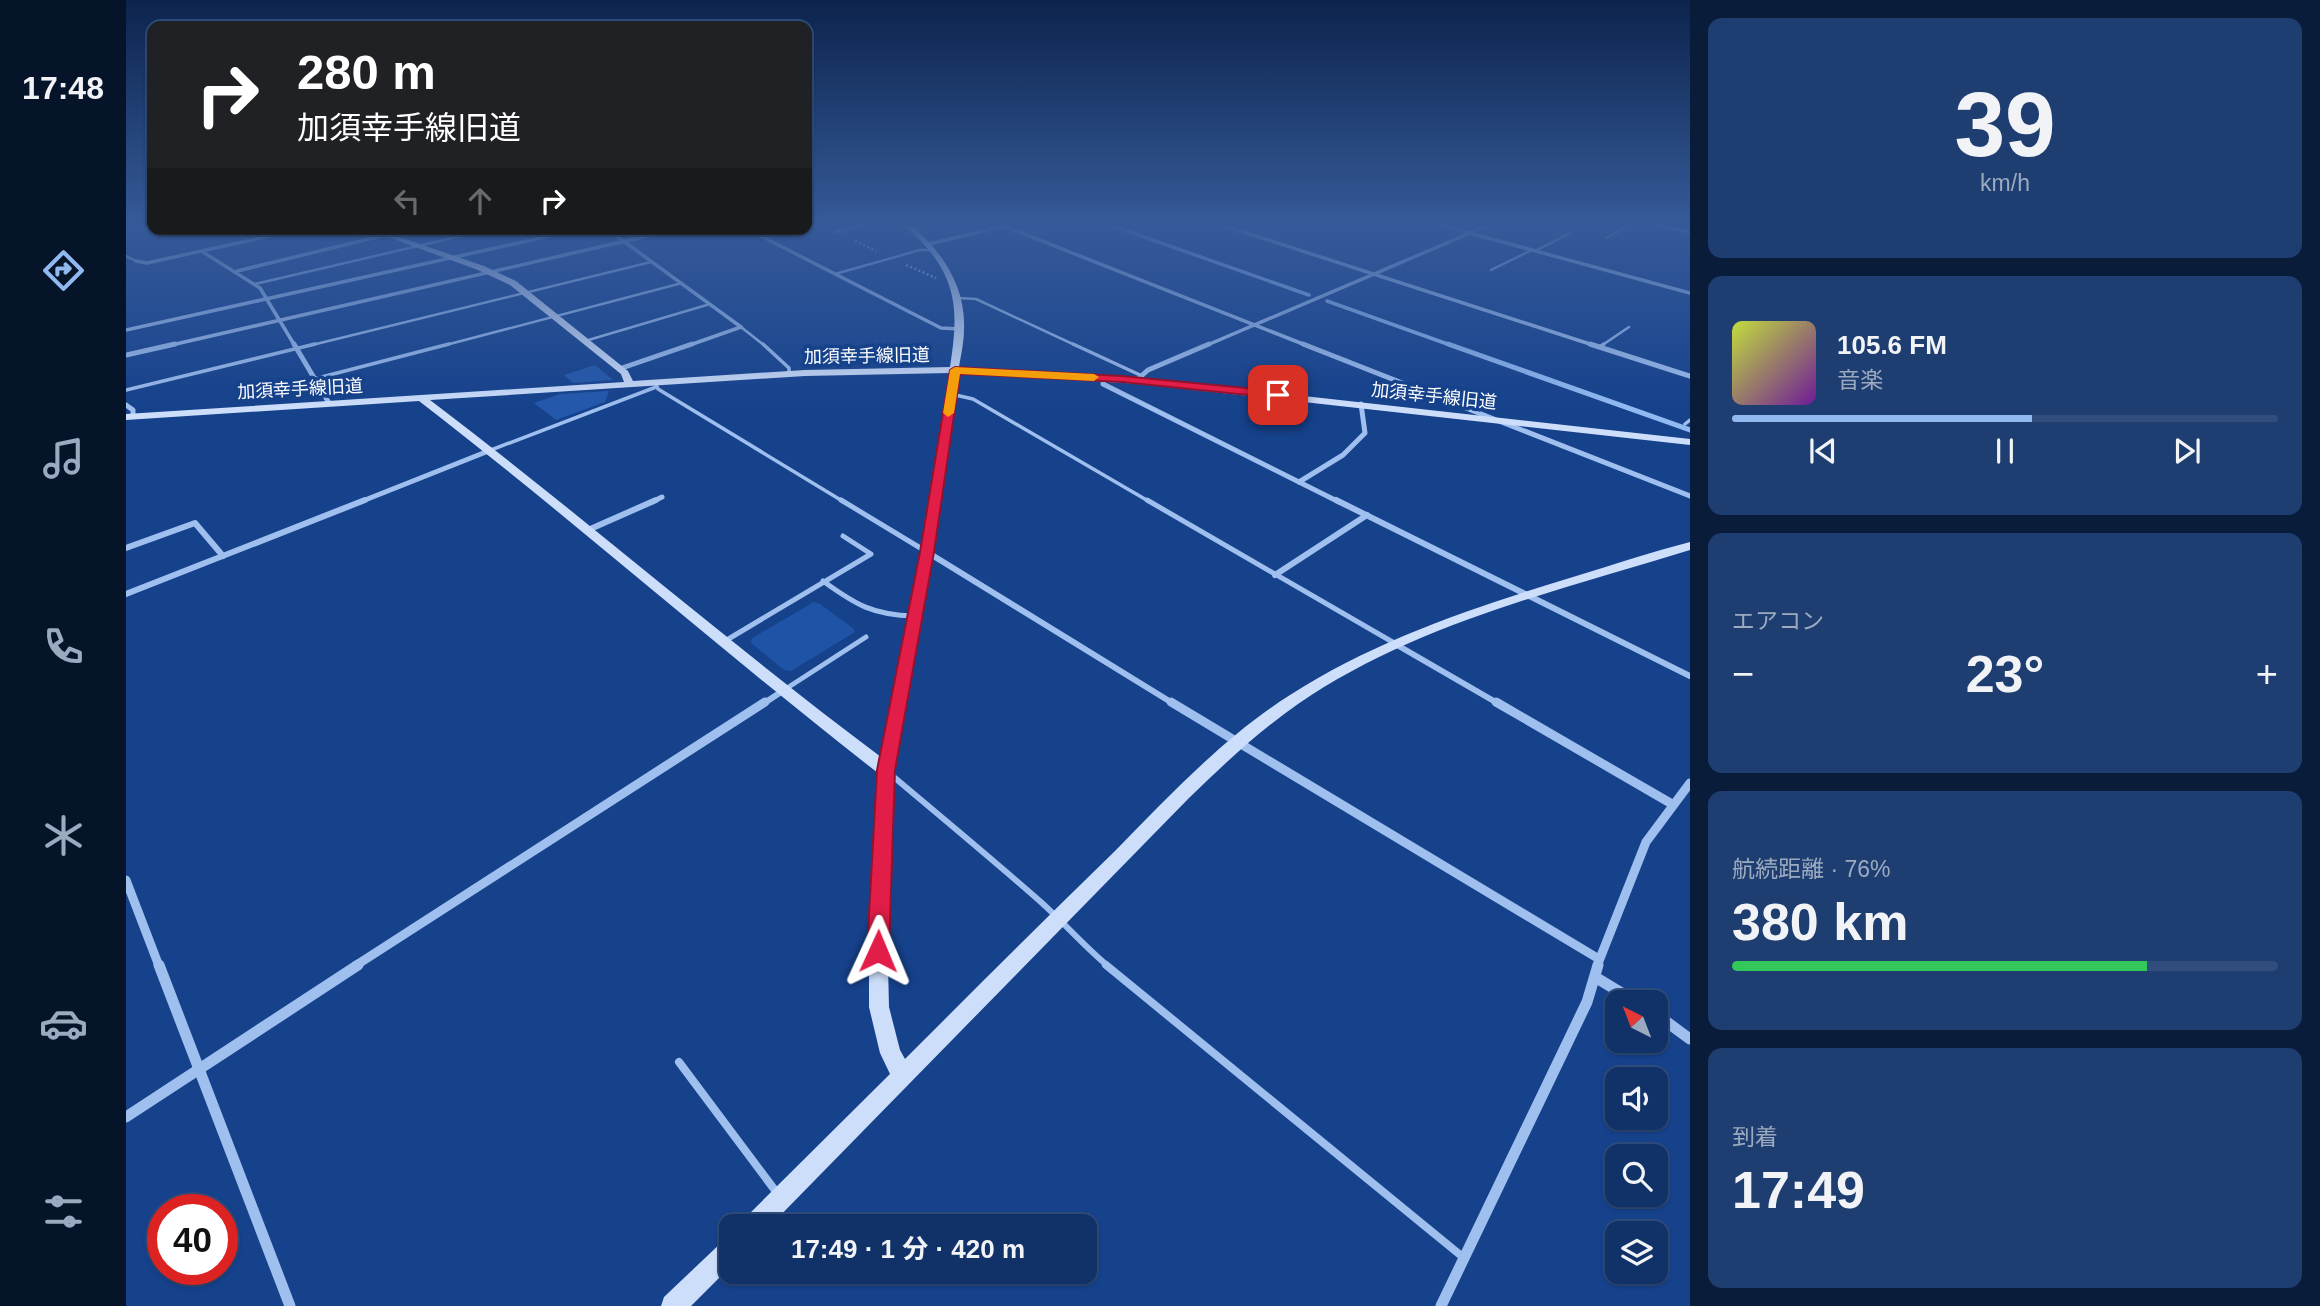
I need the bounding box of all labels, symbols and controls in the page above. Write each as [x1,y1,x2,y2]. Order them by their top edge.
text: 280 m [297,45,436,99]
icon: right [182,49,273,140]
text: 17:48 [22,70,104,106]
text: 39 [1954,74,2056,175]
text: 加須幸手線旧道 [297,110,521,146]
text: km/h [1980,170,2030,196]
icon: left [388,182,426,220]
icon: ahead [461,182,499,220]
icon: right [534,182,572,220]
icon: directions [39,246,88,295]
text: 105.6 FM [1837,330,1947,360]
street label: 加須幸手線旧道 [804,345,930,367]
pin [1248,365,1308,425]
text: 音楽 [1837,367,1883,393]
street label: 加須幸手線旧道 [237,376,363,402]
icon: arrive [1259,376,1297,414]
street label: 加須幸手線旧道 [1370,379,1498,413]
icon: previous [1804,432,1842,470]
icon: pause [1986,432,2024,470]
icon: next [2168,432,2206,470]
icon: music [39,434,88,483]
text: エアコン [1732,608,1824,634]
icon: phone [39,622,88,671]
text: 23° [1966,645,2044,703]
text: − [1732,653,1754,695]
text: + [2256,653,2278,695]
icon: climate [39,811,88,860]
text: 航続距離 · 76% [1732,856,1890,882]
text: 380 km [1732,893,1908,951]
position arrow [841,914,915,988]
north arrow [1605,990,1668,1054]
map controls [1605,990,1668,1284]
icon: car [39,999,88,1048]
button: sound [1605,1067,1668,1130]
text: 到着 [1732,1124,1778,1150]
button: search [1605,1144,1668,1207]
text: 17:49 [1732,1161,1865,1219]
icon: filters [39,1187,88,1236]
speed limit sign: 40 [147,1194,238,1285]
button: layers [1605,1221,1668,1284]
text: 17:49 · 1 分 · 420 m [791,1234,1025,1264]

